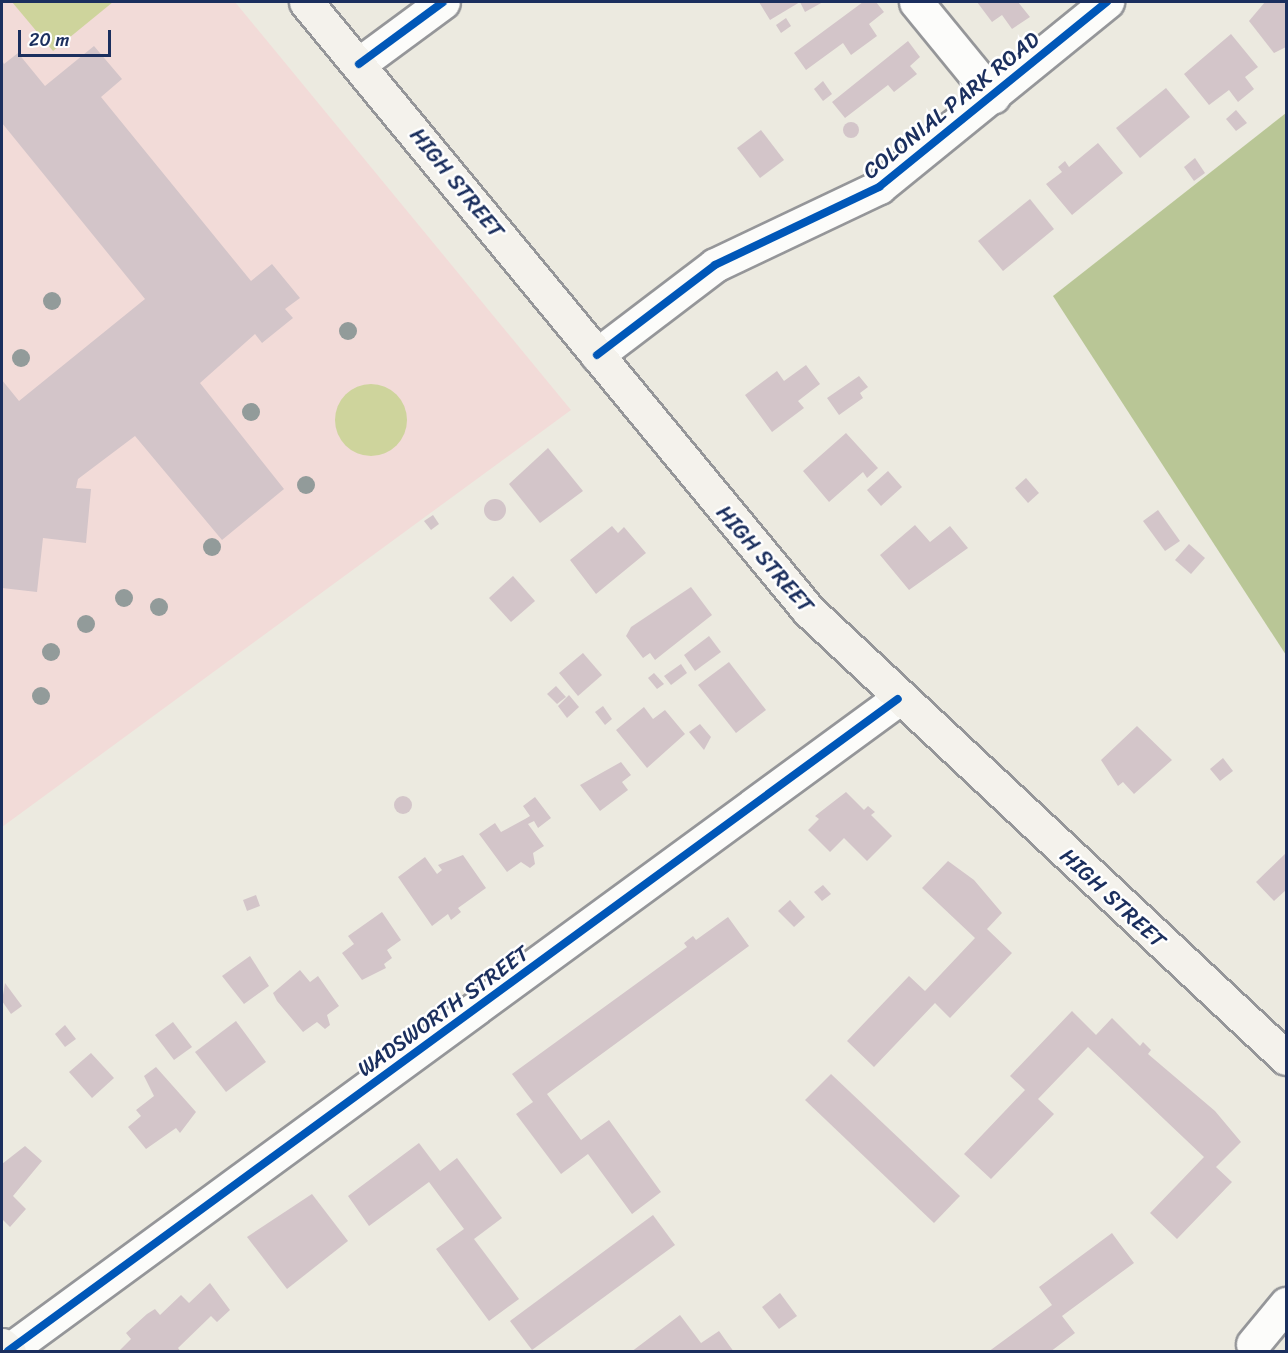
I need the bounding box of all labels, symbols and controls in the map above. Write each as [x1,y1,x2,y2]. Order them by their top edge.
scale bar [21,18,114,56]
text: 20 m [29,24,69,56]
street label: COLONIAL PARK ROAD [858,26,1044,184]
street label: HIGH STREET [404,122,510,244]
street label: HIGH STREET [711,500,819,618]
street label: HIGH STREET [1055,842,1171,954]
street label: WADSWORTH STREET [352,940,534,1082]

